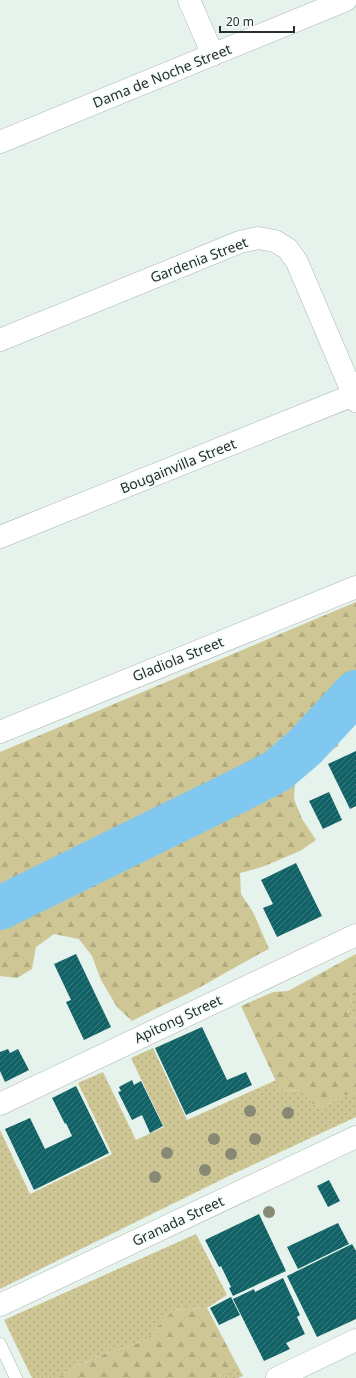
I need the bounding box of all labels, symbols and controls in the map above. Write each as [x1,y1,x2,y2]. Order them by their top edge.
scale bar [220,8,294,34]
text: 20 m [226,13,254,30]
street label: Dama de Noche Street [90,39,234,112]
street label: Gardenia Street [147,232,250,287]
street label: Bougainvilla Street [117,434,239,497]
street label: Gladiola Street [129,632,226,685]
street label: Apitong Street [131,990,225,1047]
street label: Granada Street [129,1191,227,1250]

